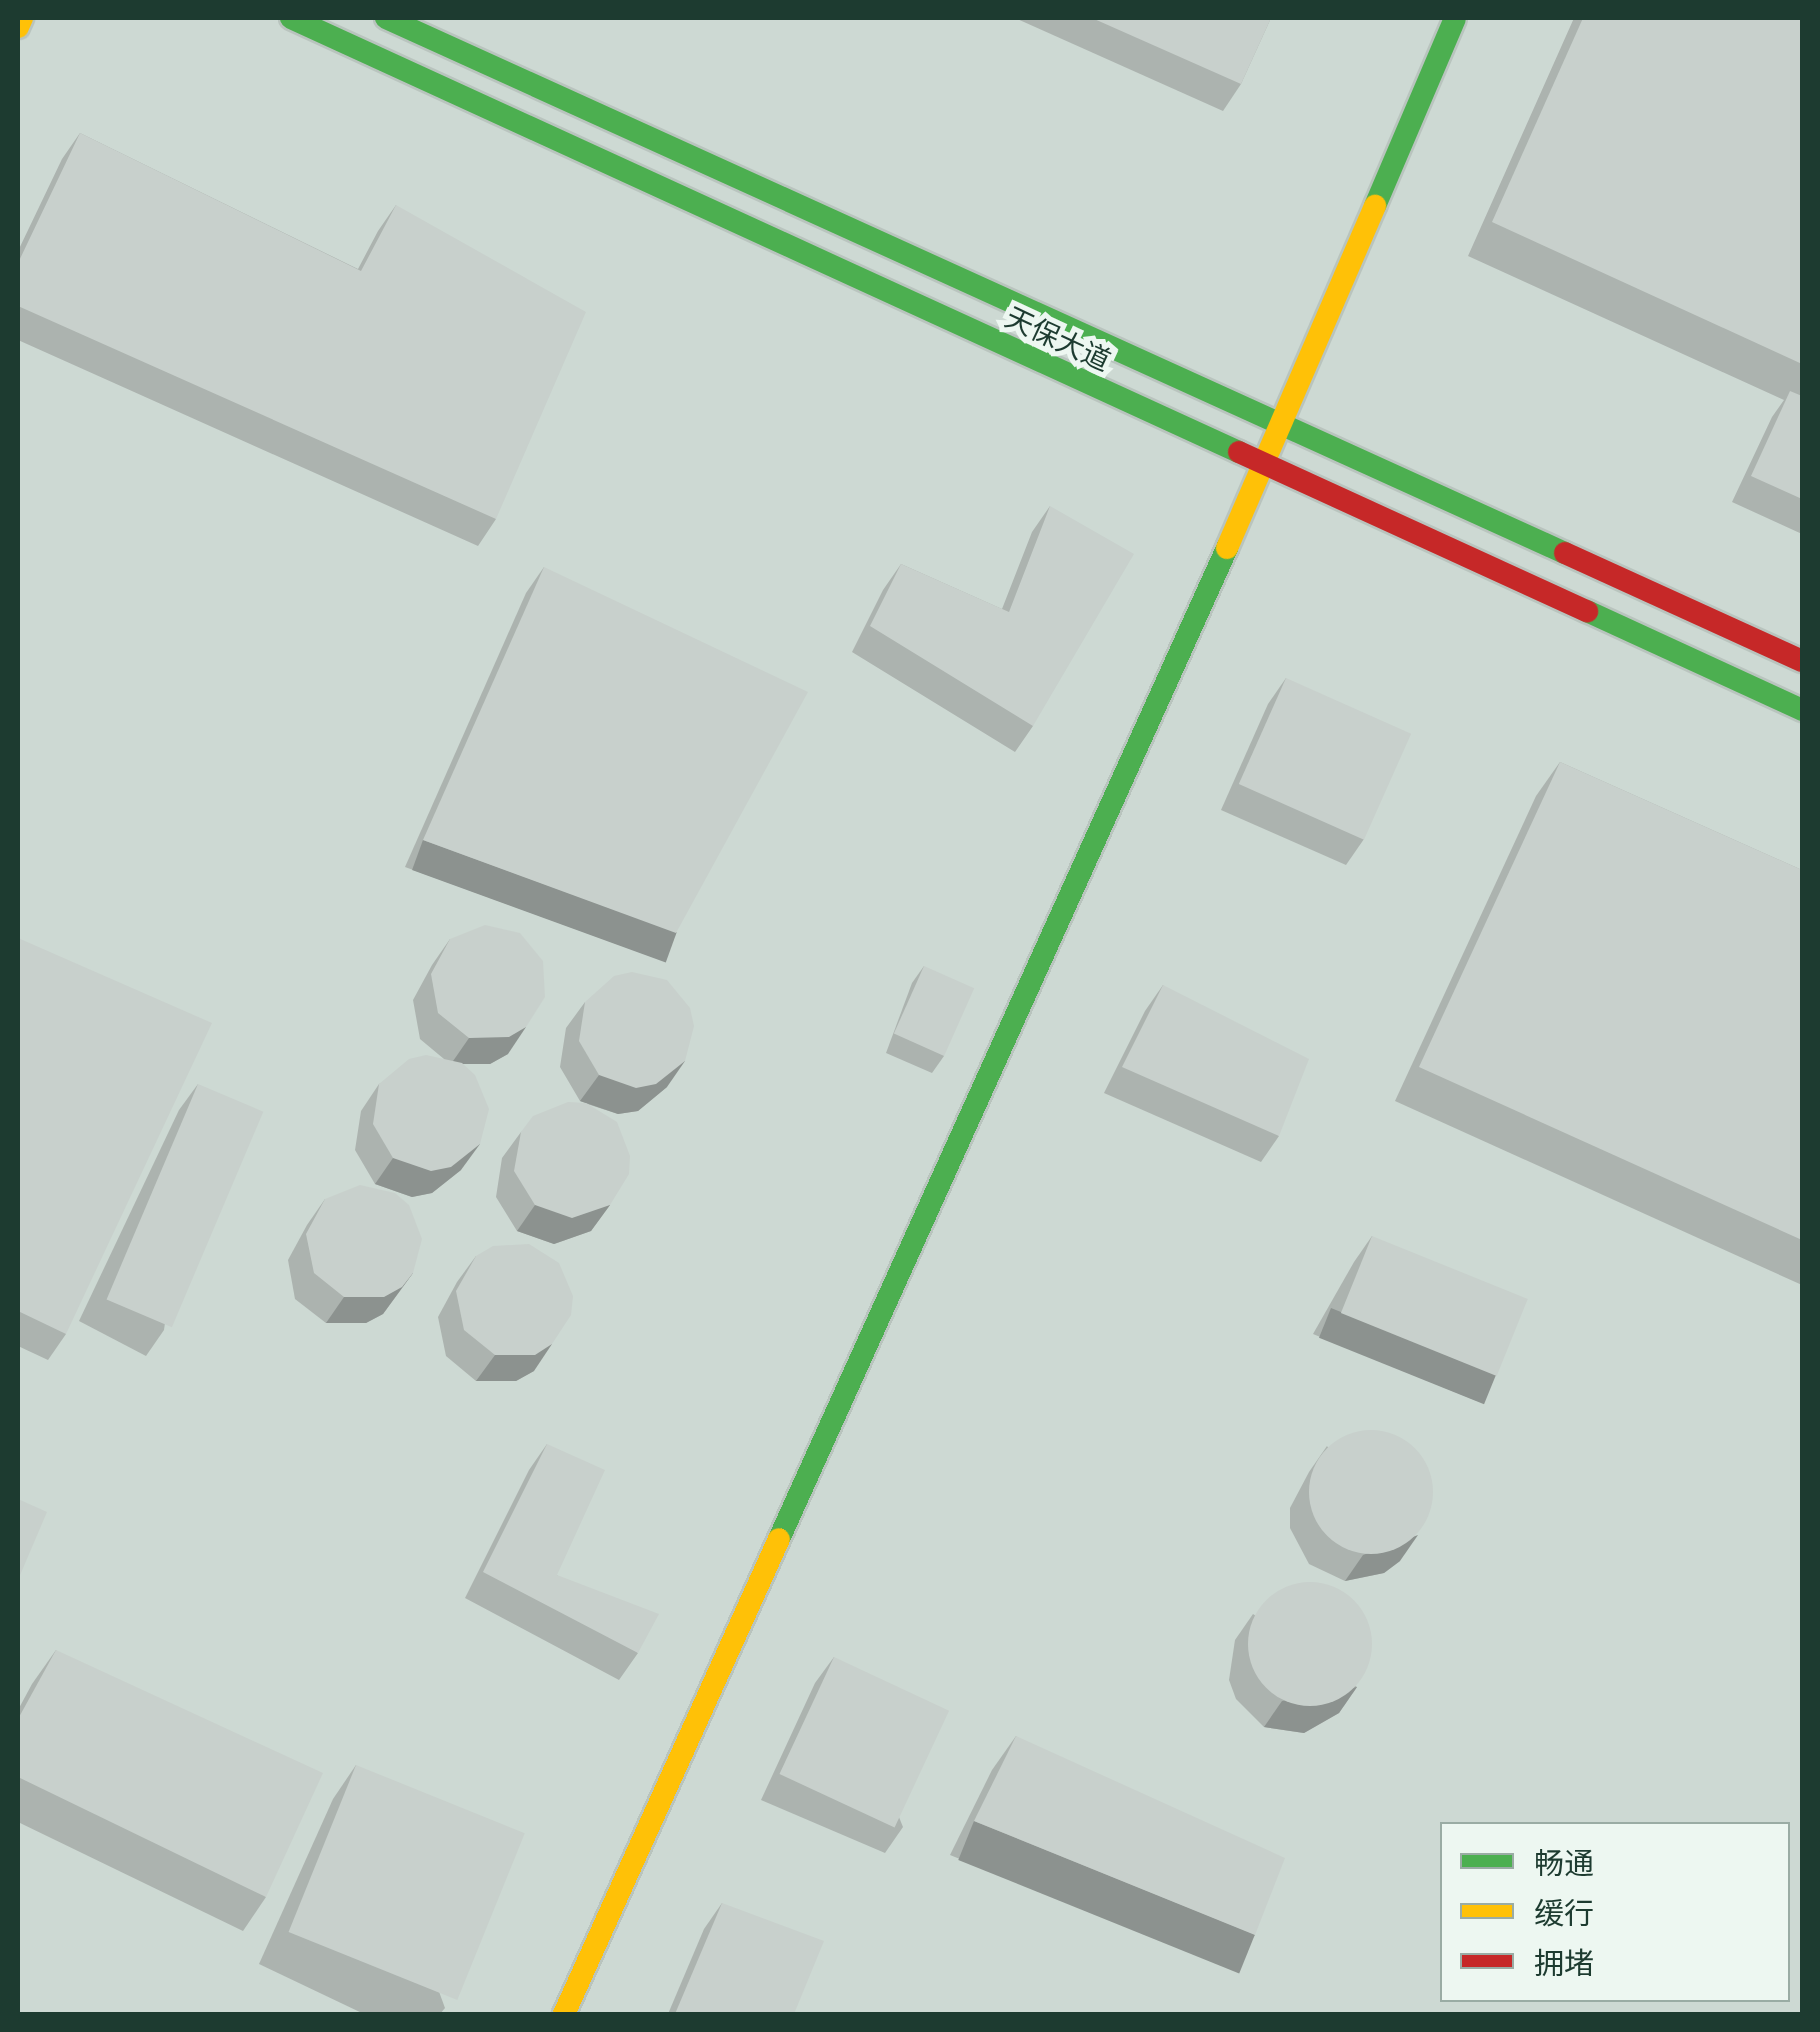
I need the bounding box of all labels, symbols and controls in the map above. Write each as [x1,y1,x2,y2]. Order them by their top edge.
street label: 天保大道 [1000,300,1116,378]
legend [1440,1822,1790,2002]
text: 畅通 [1534,1844,1594,1882]
text: 缓行 [1534,1894,1594,1932]
text: 拥堵 [1534,1944,1594,1982]

